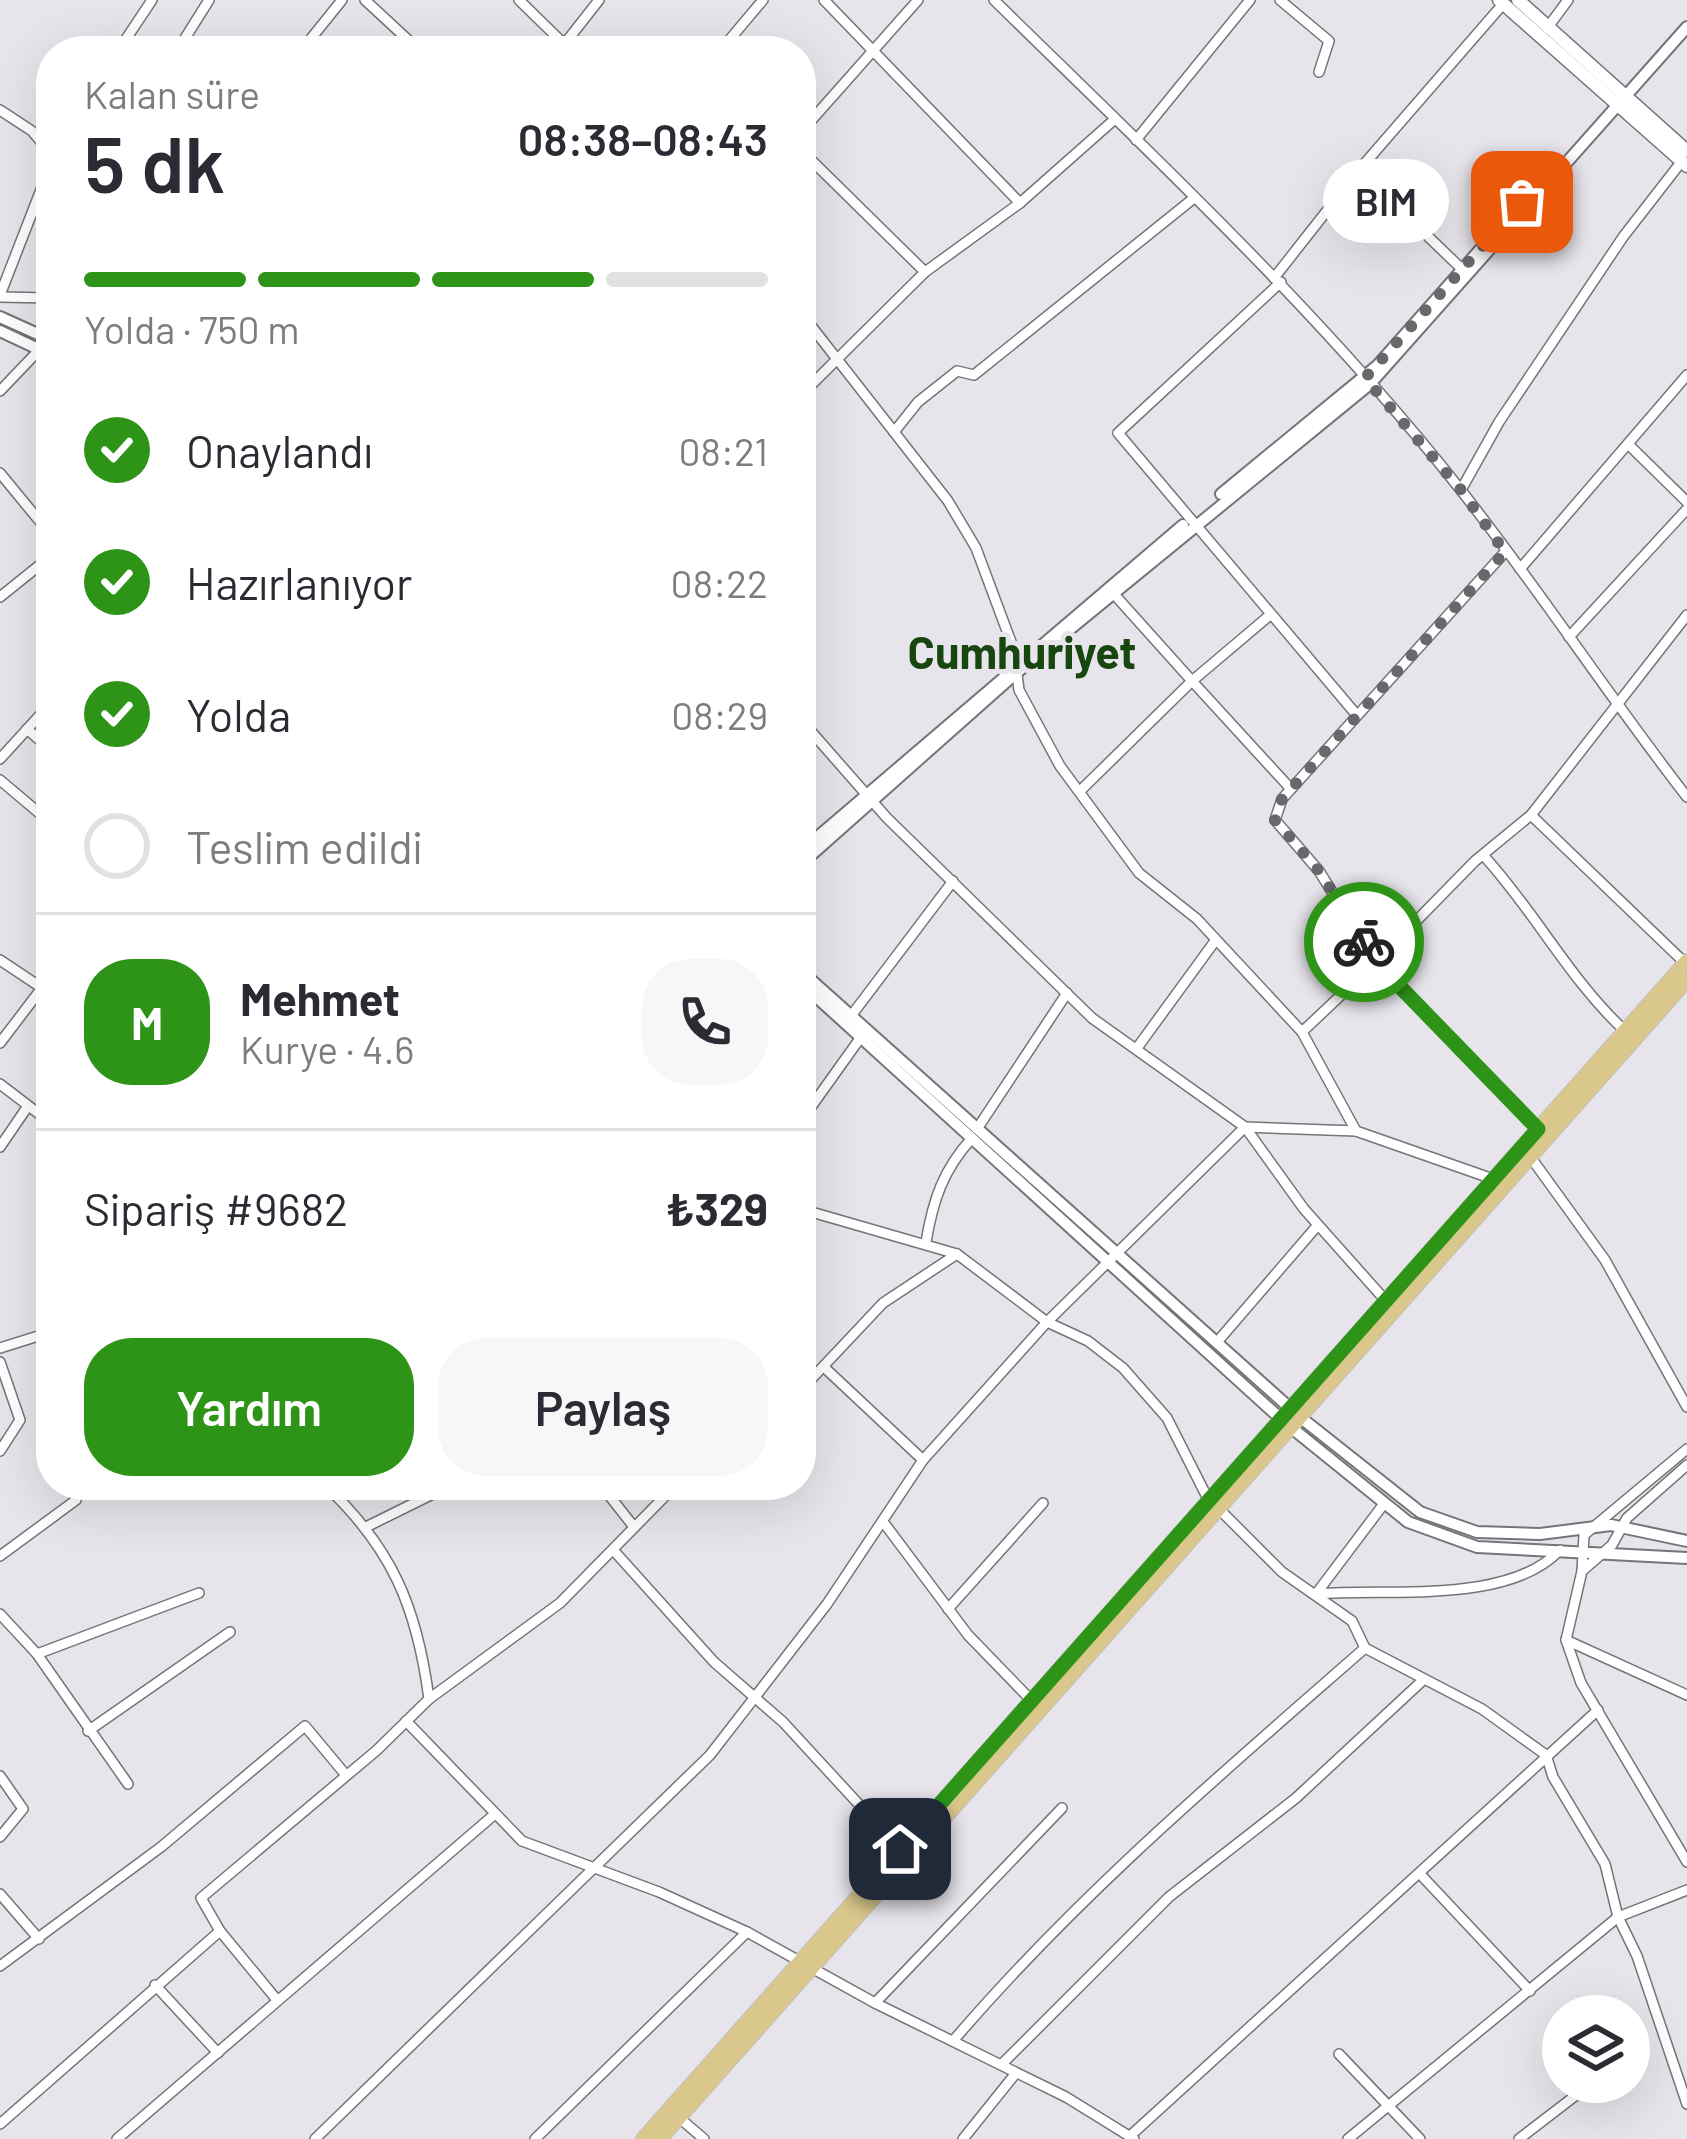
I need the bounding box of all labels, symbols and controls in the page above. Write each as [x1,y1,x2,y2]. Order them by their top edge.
text: Kalan süre [84,70,260,117]
text: 08:38–08:43 [518,111,768,165]
text: 5 dk [84,115,225,209]
pin [1471,151,1573,253]
callout: BIM [1324,160,1450,244]
icon: bag [1489,169,1555,235]
text: BIM [1355,177,1417,224]
text: Yolda · 750 m [84,305,300,352]
icon: check [84,417,150,483]
text: Onaylandı [186,423,373,477]
text: 08:21 [678,427,768,474]
icon: check [84,549,150,615]
text: Hazırlanıyor [186,555,412,609]
text: 08:22 [671,559,768,606]
district label: Cumhuriyet [908,624,1136,679]
icon: check [84,681,150,747]
text: Yolda [186,687,291,741]
text: 08:29 [671,691,768,738]
text: Teslim edildi [186,819,422,873]
courier [1304,882,1424,1002]
icon: bike [1331,909,1397,975]
button: phone [642,959,768,1085]
text: Mehmet [240,971,400,1025]
text: M [131,995,163,1049]
text: Kurye · 4.6 [240,1025,414,1072]
text: Sipariş #9682 [84,1181,348,1235]
text: ₺329 [665,1181,768,1235]
button: Yardım [84,1338,414,1476]
button: Paylaş [438,1338,768,1476]
pin [849,1798,951,1900]
icon: home [867,1816,933,1882]
map controls [1542,1995,1650,2103]
button: layers [1542,1995,1650,2103]

